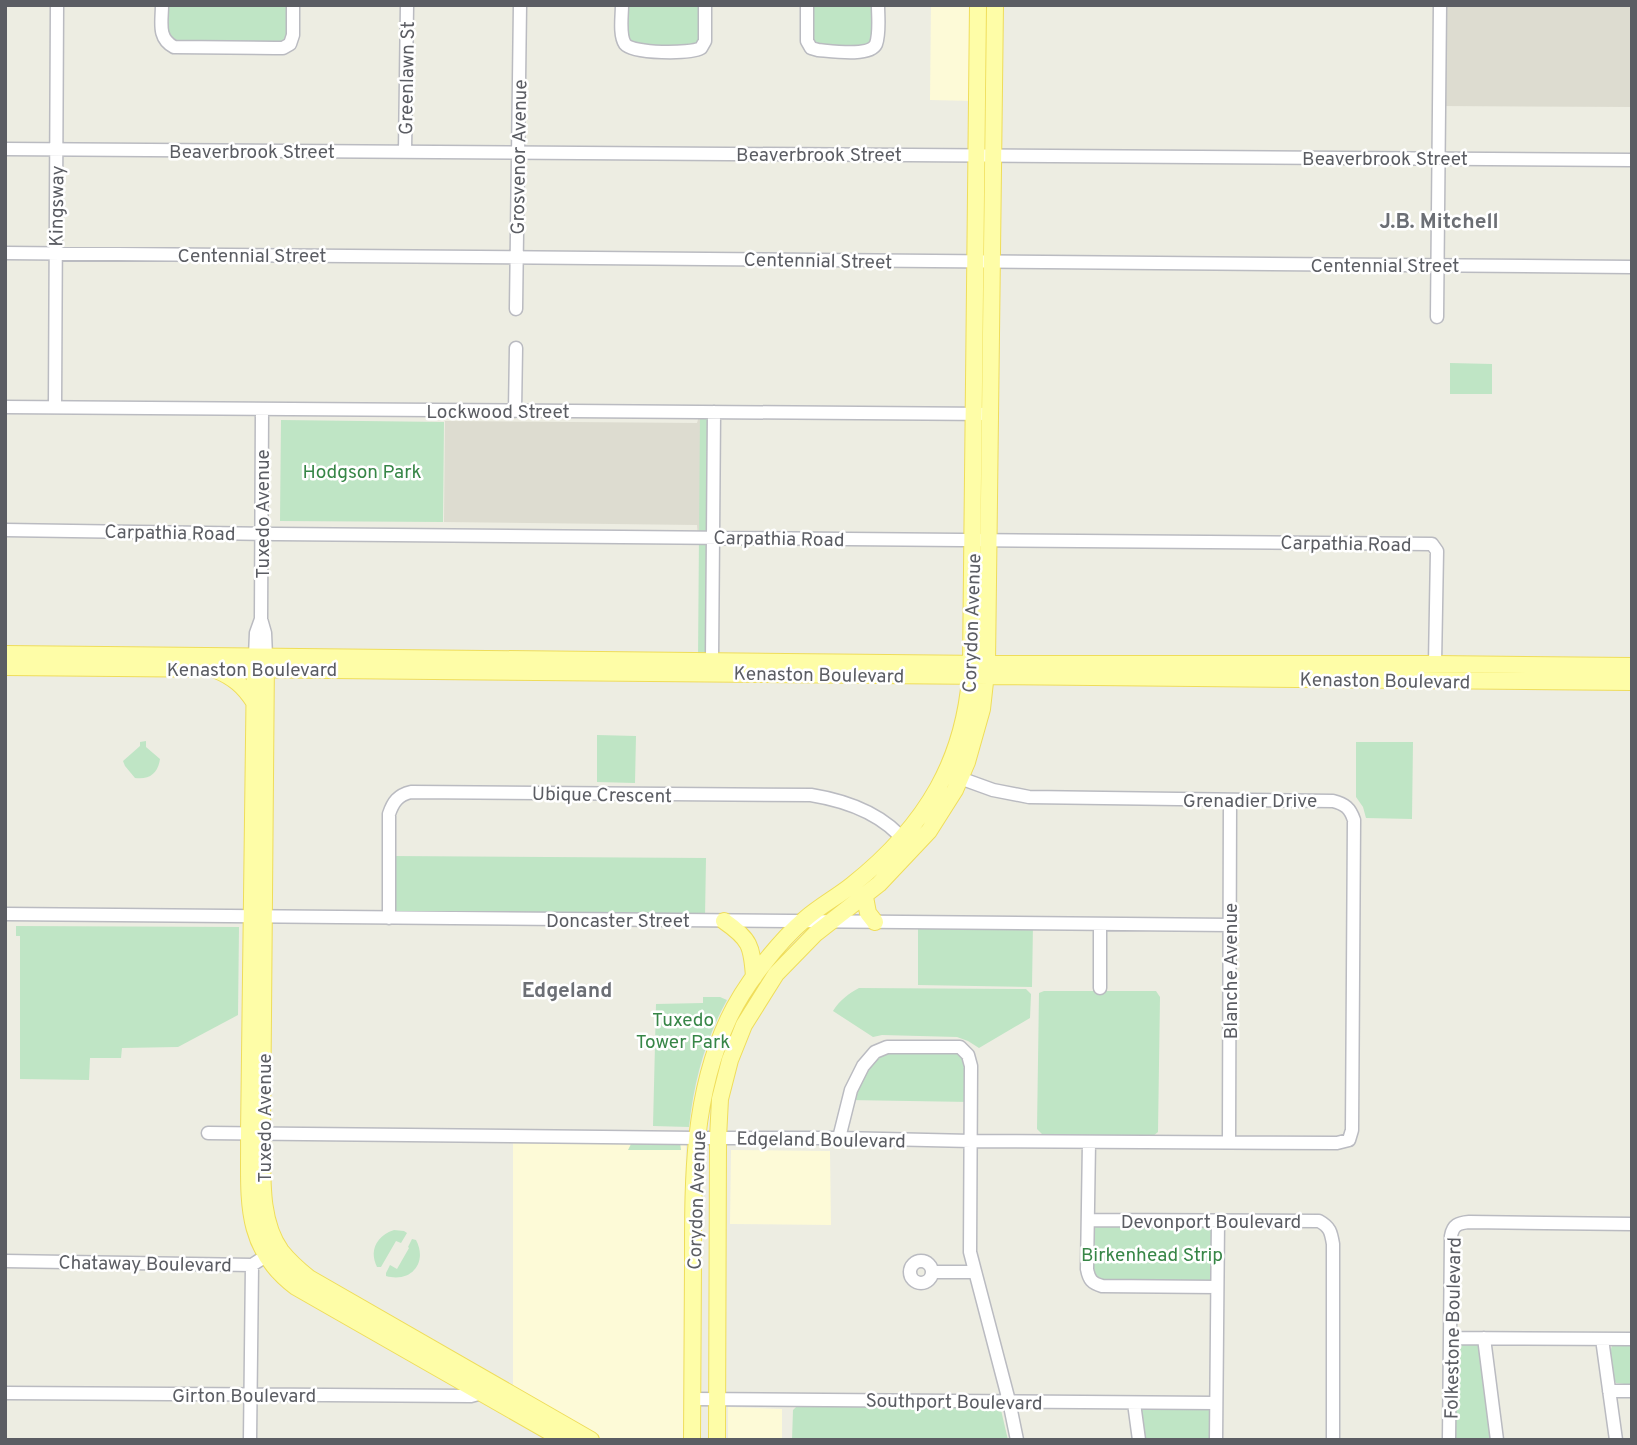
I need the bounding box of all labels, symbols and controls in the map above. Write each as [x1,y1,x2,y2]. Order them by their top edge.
street label: Greenlawn St [395,21,421,135]
street label: Grosvenor Avenue [507,79,533,235]
street label: Beaverbrook Street [169,141,335,165]
street label: Beaverbrook Street [736,144,902,168]
street label: Beaverbrook Street [1302,148,1468,172]
street label: Kingsway [45,165,71,247]
district label: J.B. Mitchell [1379,209,1499,236]
street label: Centennial Street [178,245,326,269]
street label: Centennial Street [743,249,893,275]
street label: Centennial Street [1311,255,1459,279]
street label: Lockwood Street [426,401,570,425]
street label: Tuxedo Avenue [252,449,276,579]
park label: Hodgson Park [302,461,422,485]
street label: Carpathia Road [104,521,236,547]
street label: Carpathia Road [713,527,845,553]
street label: Carpathia Road [1280,532,1412,558]
street label: Corydon Avenue [959,553,987,693]
street label: Kenaston Boulevard [167,659,337,683]
street label: Kenaston Boulevard [733,663,904,689]
street label: Kenaston Boulevard [1299,669,1470,695]
street label: Ubique Crescent [532,783,672,809]
street label: Grenadier Drive [1183,790,1317,814]
street label: Blanche Avenue [1220,903,1244,1039]
street label: Doncaster Street [546,910,690,934]
district label: Edgeland [522,978,612,1005]
park label: Tuxedo Tower Park [636,1009,730,1055]
street label: Tuxedo Avenue [254,1053,278,1183]
street label: Edgeland Boulevard [736,1128,906,1154]
street label: Corydon Avenue [684,1130,712,1270]
street label: Devonport Boulevard [1121,1211,1301,1235]
street label: Folkestone Boulevard [1440,1237,1468,1419]
park label: Birkenhead Strip [1081,1244,1223,1268]
street label: Chataway Boulevard [58,1251,232,1279]
street label: Girton Boulevard [172,1385,316,1409]
street label: Southport Boulevard [865,1389,1043,1417]

